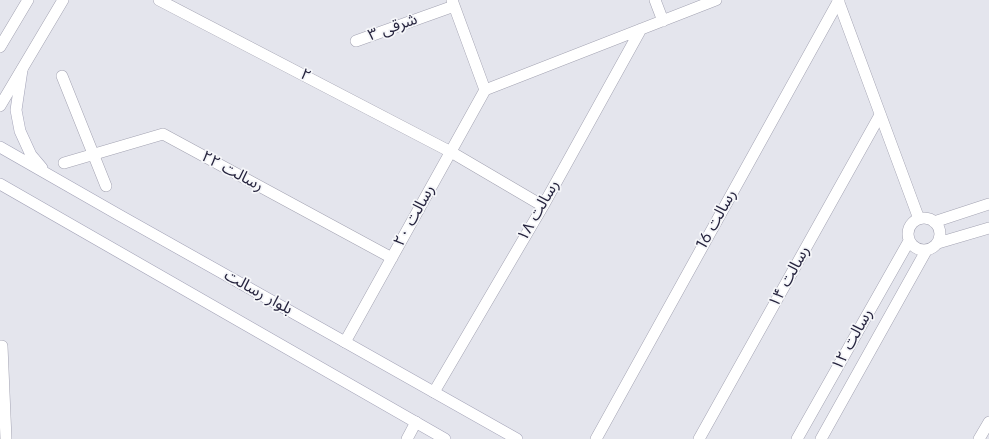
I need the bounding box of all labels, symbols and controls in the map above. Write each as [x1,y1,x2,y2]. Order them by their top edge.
street label: ۳ شرقی [366,10,420,46]
street label: ۲ [296,65,314,87]
street label: رسالت ۲۲ [198,148,266,196]
street label: رسالت ۱۸ [514,177,564,245]
street label: رسالت ۲۰ [390,182,440,250]
street label: رسالت 16 [693,187,741,253]
street label: رسالت ۱۴ [765,243,815,311]
street label: بلوار رسالت [220,266,296,320]
street label: رسالت ۱۲ [828,306,878,374]

